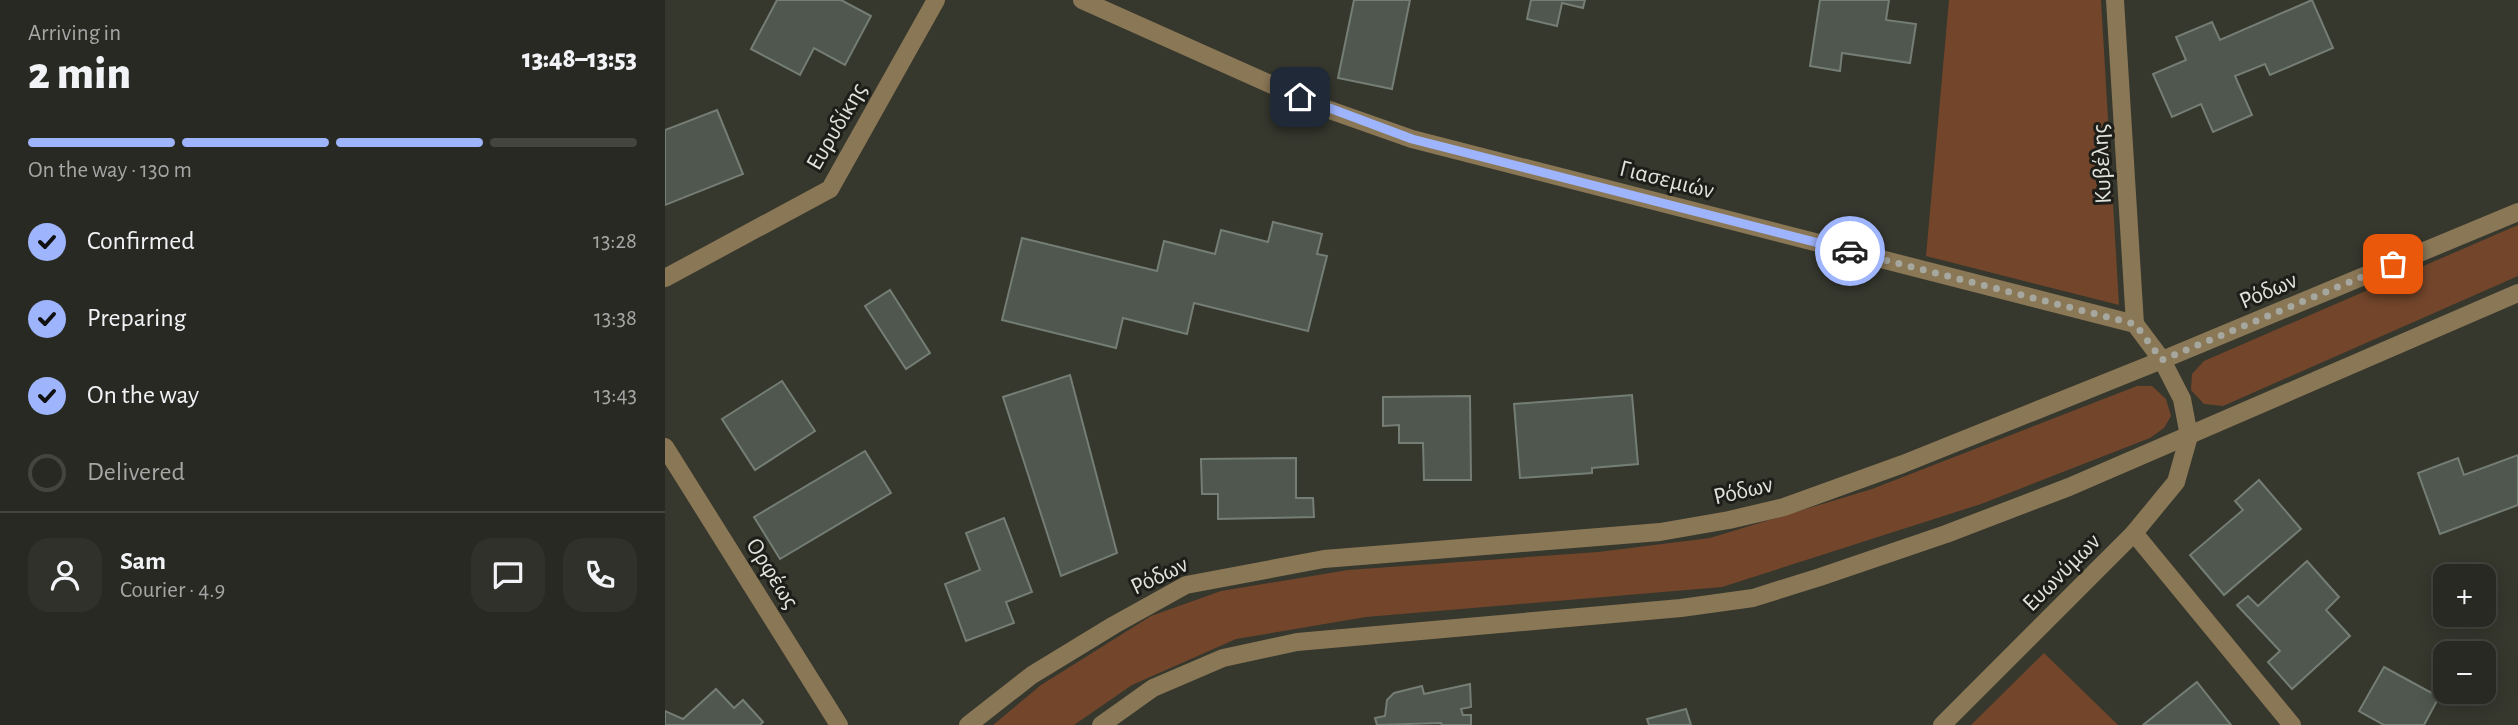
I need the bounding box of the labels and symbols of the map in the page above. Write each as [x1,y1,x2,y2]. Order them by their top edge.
pin [1270,67,1330,127]
street label: Ευρυδίκης [802,79,871,174]
street label: Κυβέλης [2088,123,2116,204]
street label: Γιασεμιών [1617,157,1716,203]
courier [1815,216,1885,286]
pin [2363,234,2423,294]
street label: Ρόδων [2236,268,2301,314]
street label: Ρόδων [1711,473,1775,509]
street label: Ευωνύμων [2018,529,2105,616]
street label: Ορφέως [741,534,803,613]
street label: Ρόδων [1127,552,1192,599]

